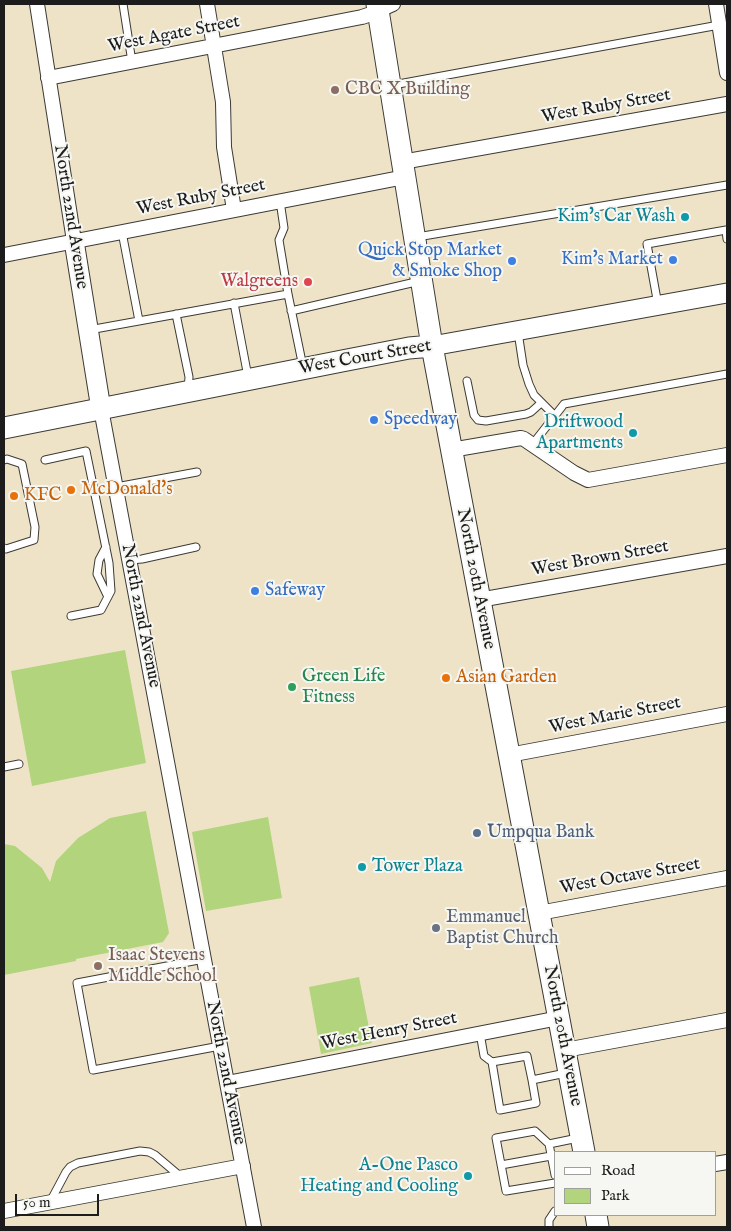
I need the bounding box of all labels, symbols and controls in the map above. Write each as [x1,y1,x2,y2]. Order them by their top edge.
street label: West Agate Street [106,12,242,58]
place label: CBC X Building [345,79,470,101]
marker: CBC X Building [329,84,341,96]
street label: West Ruby Street [540,85,672,129]
street label: North 22nd Avenue [48,143,92,291]
street label: West Ruby Street [135,175,267,221]
place label: Kim's Car Wash [557,206,675,228]
marker: Kim's Car Wash [679,211,691,223]
place label: Quick Stop Market & Smoke Shop [358,240,502,282]
place label: Kim's Market [561,249,663,271]
marker: Kim's Market [667,254,679,266]
marker: Quick Stop Market & Smoke Shop [506,255,518,267]
place label: Walgreens [220,271,298,293]
marker: Walgreens [302,276,314,288]
street label: West Court Street [297,336,433,380]
place label: Speedway [384,409,457,431]
place label: Driftwood Apartments [536,412,623,454]
marker: Speedway [368,414,380,426]
marker: Driftwood Apartments [627,427,639,439]
place label: McDonald's [81,479,173,501]
marker: McDonald's [65,484,77,496]
place label: KFC [24,485,61,507]
marker: KFC [8,490,20,502]
street label: North 20th Avenue [451,507,499,651]
street label: West Brown Street [530,536,670,582]
street label: North 22nd Avenue [115,542,165,690]
place label: Safeway [265,580,325,602]
marker: Safeway [249,585,261,597]
place label: Green Life Fitness [302,666,385,709]
place label: Asian Garden [456,667,557,689]
marker: Asian Garden [440,672,452,684]
marker: Green Life Fitness [286,681,298,693]
street label: West Marie Street [547,693,683,739]
place label: Umpqua Bank [487,822,594,844]
marker: Umpqua Bank [471,827,483,839]
street label: West Octave Street [558,854,702,900]
place label: Tower Plaza [372,856,463,878]
marker: Tower Plaza [356,861,368,873]
place label: Emmanuel Baptist Church [446,907,558,950]
marker: Emmanuel Baptist Church [430,922,442,934]
place label: Isaac Stevens Middle School [108,945,217,988]
marker: Isaac Stevens Middle School [92,960,104,972]
street label: North 20th Avenue [538,964,586,1108]
street label: North 22nd Avenue [200,999,250,1147]
street label: West Henry Street [319,1008,459,1056]
legend [554,1151,716,1216]
place label: A-One Pasco Heating and Cooling [300,1155,458,1198]
text: Road [601,1161,635,1180]
marker: A-One Pasco Heating and Cooling [462,1170,474,1182]
scale bar [18,1184,101,1216]
text: Park [601,1186,630,1205]
text: 50 m [23,1193,51,1212]

